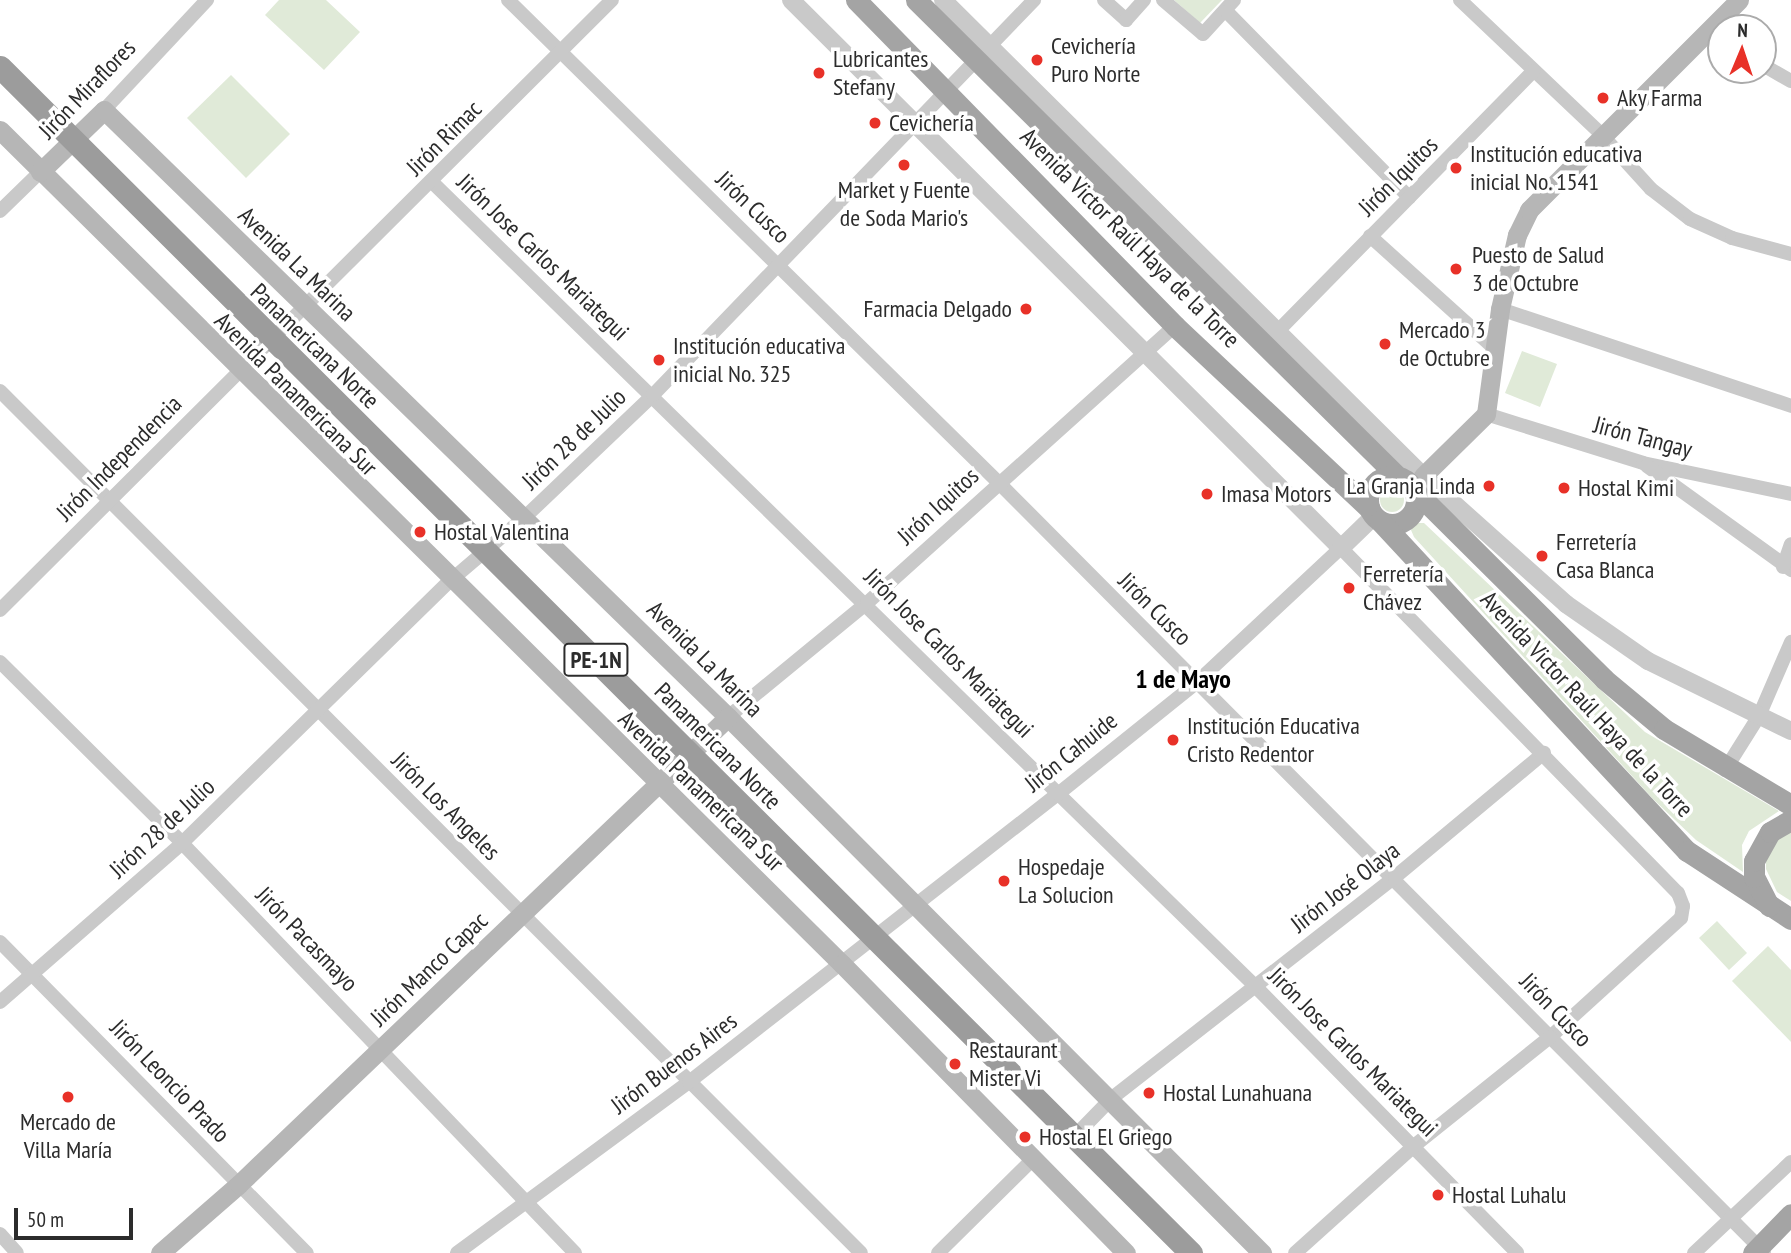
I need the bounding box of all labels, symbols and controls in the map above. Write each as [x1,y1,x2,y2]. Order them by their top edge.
north arrow [1707,14,1777,84]
text: N [1737,18,1748,42]
place label: Cevichería Puro Norte [1051,32,1140,88]
street label: Jirón Miraflores [33,34,141,144]
place label: Lubricantes Stefany [833,45,928,101]
marker: Cevichería Puro Norte [1029,52,1045,68]
marker: Lubricantes Stefany [811,65,827,81]
place label: Aky Farma [1617,84,1703,112]
marker: Aky Farma [1595,90,1611,106]
street label: Jirón Rimac [401,95,487,181]
place label: Cevichería [889,109,974,137]
marker: Cevichería [867,115,883,131]
street label: Avenida Victor Raúl Haya de la Torre [1014,122,1246,354]
street label: Jirón Iquitos [1352,130,1444,222]
place label: Institución educativa inicial No. 1541 [1470,140,1642,196]
marker: Market y Fuente de Soda Mario's [896,157,912,173]
marker: Institución educativa inicial No. 1541 [1448,160,1464,176]
street label: Jirón Cusco [710,165,796,249]
street label: Jirón Jose Carlos Mariategui [451,168,635,346]
place label: Market y Fuente de Soda Mario's [837,176,971,232]
street label: Avenida La Marina [232,201,362,327]
place label: Puesto de Salud 3 de Octubre [1472,241,1604,297]
marker: Puesto de Salud 3 de Octubre [1446,259,1466,279]
street label: Panamericana Norte [245,278,385,414]
place label: Farmacia Delgado [863,295,1012,323]
marker: Farmacia Delgado [1018,301,1034,317]
street label: Avenida Panamericana Sur [209,307,383,481]
place label: Mercado 3 de Octubre [1399,316,1490,372]
place label: Institución educativa inicial No. 325 [673,332,845,388]
marker: Mercado 3 de Octubre [1377,336,1393,352]
marker: Institución educativa inicial No. 325 [651,352,667,368]
street label: Jirón 28 de Julio [516,382,632,496]
street label: Jirón Independencia [50,389,188,527]
street label: Jirón Tangay [1590,410,1696,464]
street label: Jirón Iquitos [892,461,984,551]
place label: La Granja Linda [1347,472,1475,500]
place label: Hostal Kimi [1578,474,1674,502]
marker: La Granja Linda [1481,478,1497,494]
place label: Imasa Motors [1221,480,1332,508]
marker: Hostal Kimi [1556,480,1572,496]
marker: Imasa Motors [1199,486,1215,502]
place label: Hostal Valentina [434,518,570,546]
marker: Hostal Valentina [412,524,428,540]
place label: Ferretería Casa Blanca [1556,528,1654,584]
marker: Ferretería Casa Blanca [1534,548,1550,564]
place label: Ferretería Chávez [1363,560,1444,616]
street label: Jirón Jose Carlos Mariategui [858,562,1040,744]
street label: Jirón Cusco [1113,567,1197,651]
marker: Ferretería Chávez [1341,580,1357,596]
street label: Avenida Victor Raúl Haya de la Torre [1474,585,1700,823]
street label: Avenida La Marina [641,595,769,723]
road number: PE-1N [563,640,629,680]
district label: 1 de Mayo [1135,663,1231,695]
street label: Panamericana Norte [649,677,787,815]
street label: Avenida Panamericana Sur [612,705,790,877]
street label: Jirón Cahuide [1019,706,1123,798]
place label: Institución Educativa Cristo Redentor [1187,712,1360,768]
marker: Institución Educativa Cristo Redentor [1165,732,1181,748]
street label: Jirón Los Angeles [386,746,506,866]
street label: Jirón 28 de Julio [104,772,220,884]
street label: Jirón José Olaya [1285,836,1405,938]
place label: Hospedaje La Solucion [1018,853,1114,909]
marker: Hospedaje La Solucion [996,873,1012,889]
street label: Jirón Pacasmayo [250,881,364,997]
street label: Jirón Manco Capac [365,906,493,1032]
street label: Jirón Jose Carlos Mariategui [1262,961,1444,1143]
street label: Jirón Cusco [1514,967,1598,1053]
street label: Jirón Buenos Aires [605,1006,743,1120]
street label: Jirón Leoncio Prado [104,1014,236,1148]
place label: Restaurant Mister Vi [969,1036,1058,1092]
marker: Restaurant Mister Vi [947,1056,963,1072]
place label: Hostal Lunahuana [1163,1079,1312,1107]
marker: Hostal Lunahuana [1141,1085,1157,1101]
marker: Mercado de Villa María [60,1089,76,1105]
place label: Mercado de Villa María [20,1108,116,1164]
place label: Hostal El Griego [1039,1123,1172,1151]
marker: Hostal El Griego [1017,1129,1033,1145]
place label: Hostal Luhalu [1452,1181,1566,1209]
marker: Hostal Luhalu [1430,1187,1446,1203]
scale bar [18,1194,136,1238]
text: 50 m [27,1206,64,1233]

